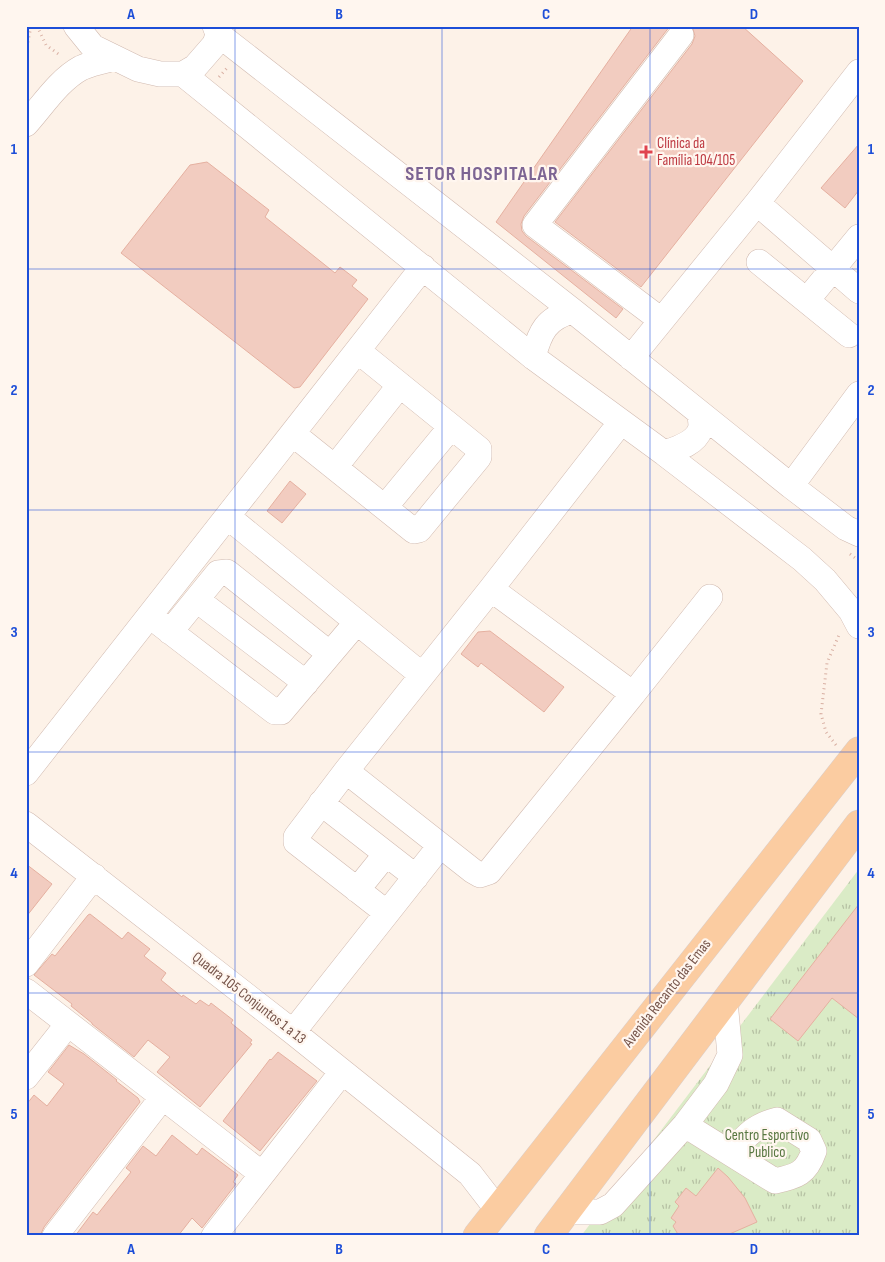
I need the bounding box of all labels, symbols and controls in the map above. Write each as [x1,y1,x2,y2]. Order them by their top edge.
text: A [126,5,135,24]
text: B [335,5,343,24]
text: C [542,5,550,24]
text: D [750,5,758,24]
place label: Clínica da Família 104/105 [657,134,735,170]
text: 1 [11,140,18,159]
text: 1 [868,140,875,159]
marker: Clínica da Família 104/105 [639,145,653,159]
district label: SETOR HOSPITALAR [405,162,559,186]
text: 2 [10,381,18,400]
text: 2 [867,381,875,400]
text: 3 [10,623,18,642]
text: 3 [867,623,875,642]
text: 4 [10,864,18,883]
text: 4 [867,864,875,883]
street label: Avenida Recanto das Emas [618,935,715,1052]
street label: Quadra 105 Conjuntos 1 a 13 [188,948,310,1048]
text: 5 [10,1105,18,1124]
text: 5 [867,1105,875,1124]
park label: Centro Esportivo Publico [725,1126,809,1162]
text: A [126,1240,135,1259]
text: B [335,1240,343,1259]
text: C [542,1240,550,1259]
text: D [750,1240,758,1259]

